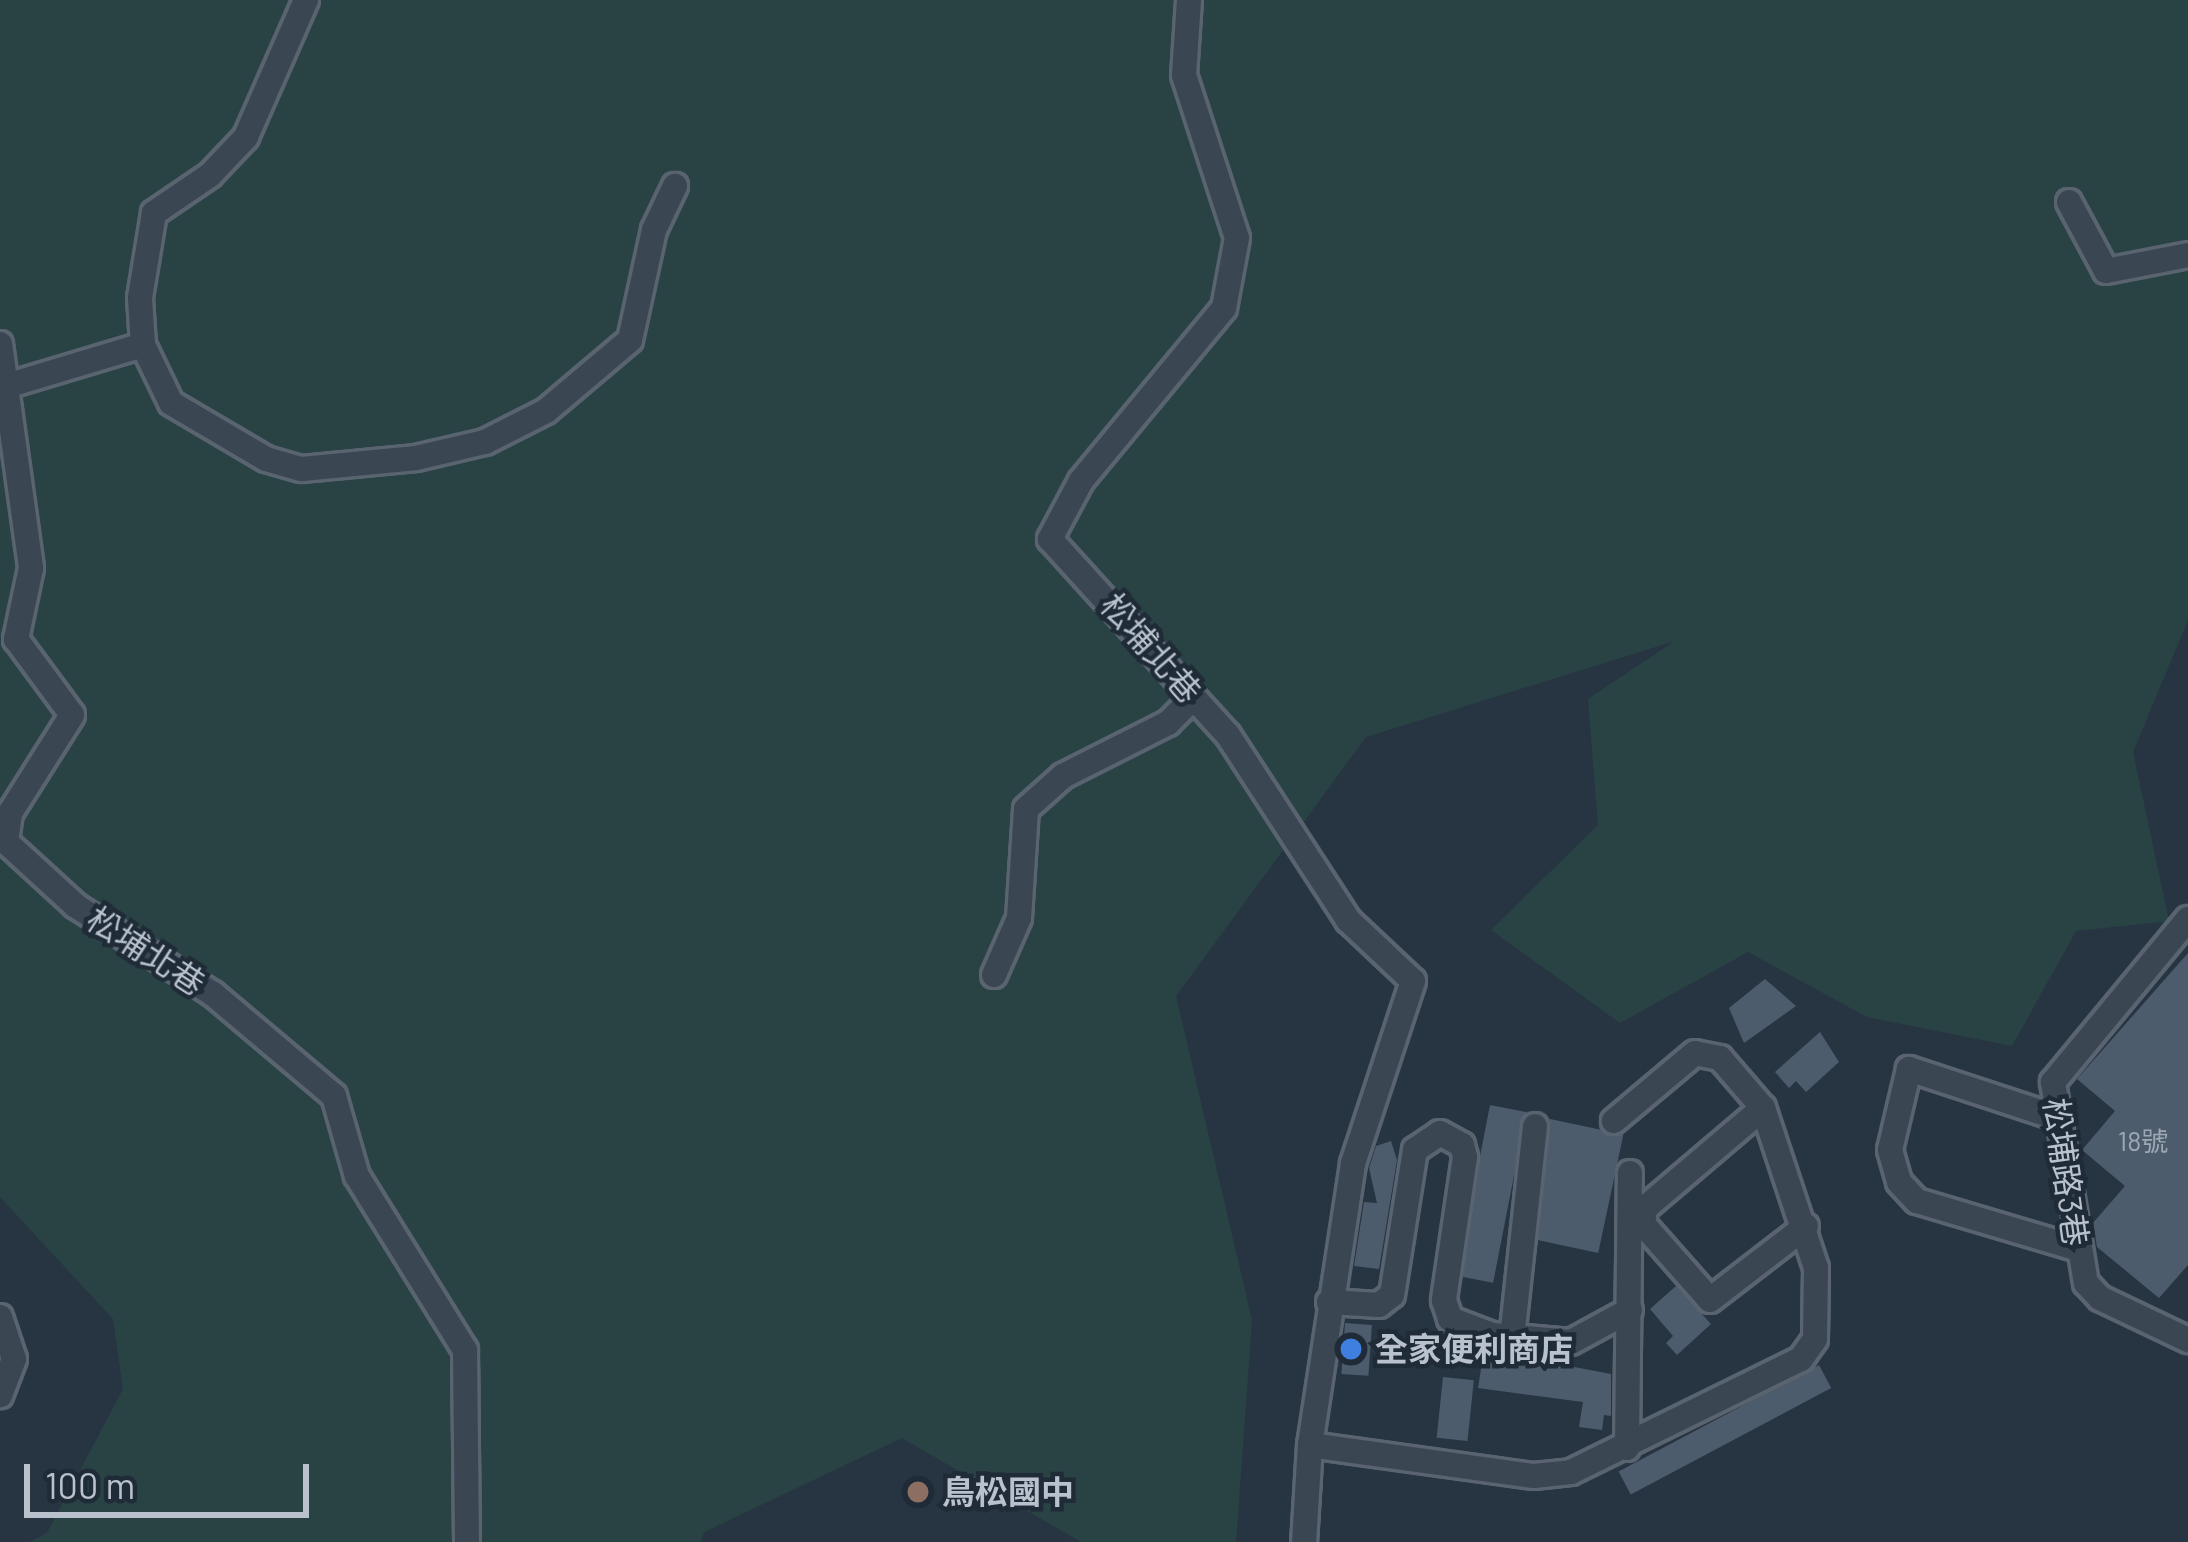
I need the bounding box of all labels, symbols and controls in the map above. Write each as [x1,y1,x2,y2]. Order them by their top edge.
street label: 松埔北巷 [1093,585,1209,711]
street label: 松埔北巷 [80,898,212,1004]
street label: 松埔路3巷 [2036,1095,2096,1249]
house number: 18號 [2118,1125,2168,1157]
place label: 全家便利商店 [1375,1329,1573,1369]
marker: 全家便利商店 [1338,1336,1364,1362]
scale bar [30,1440,315,1514]
text: 100 m [45,1463,135,1506]
place label: 鳥松國中 [942,1472,1074,1512]
marker: 鳥松國中 [905,1479,931,1505]

